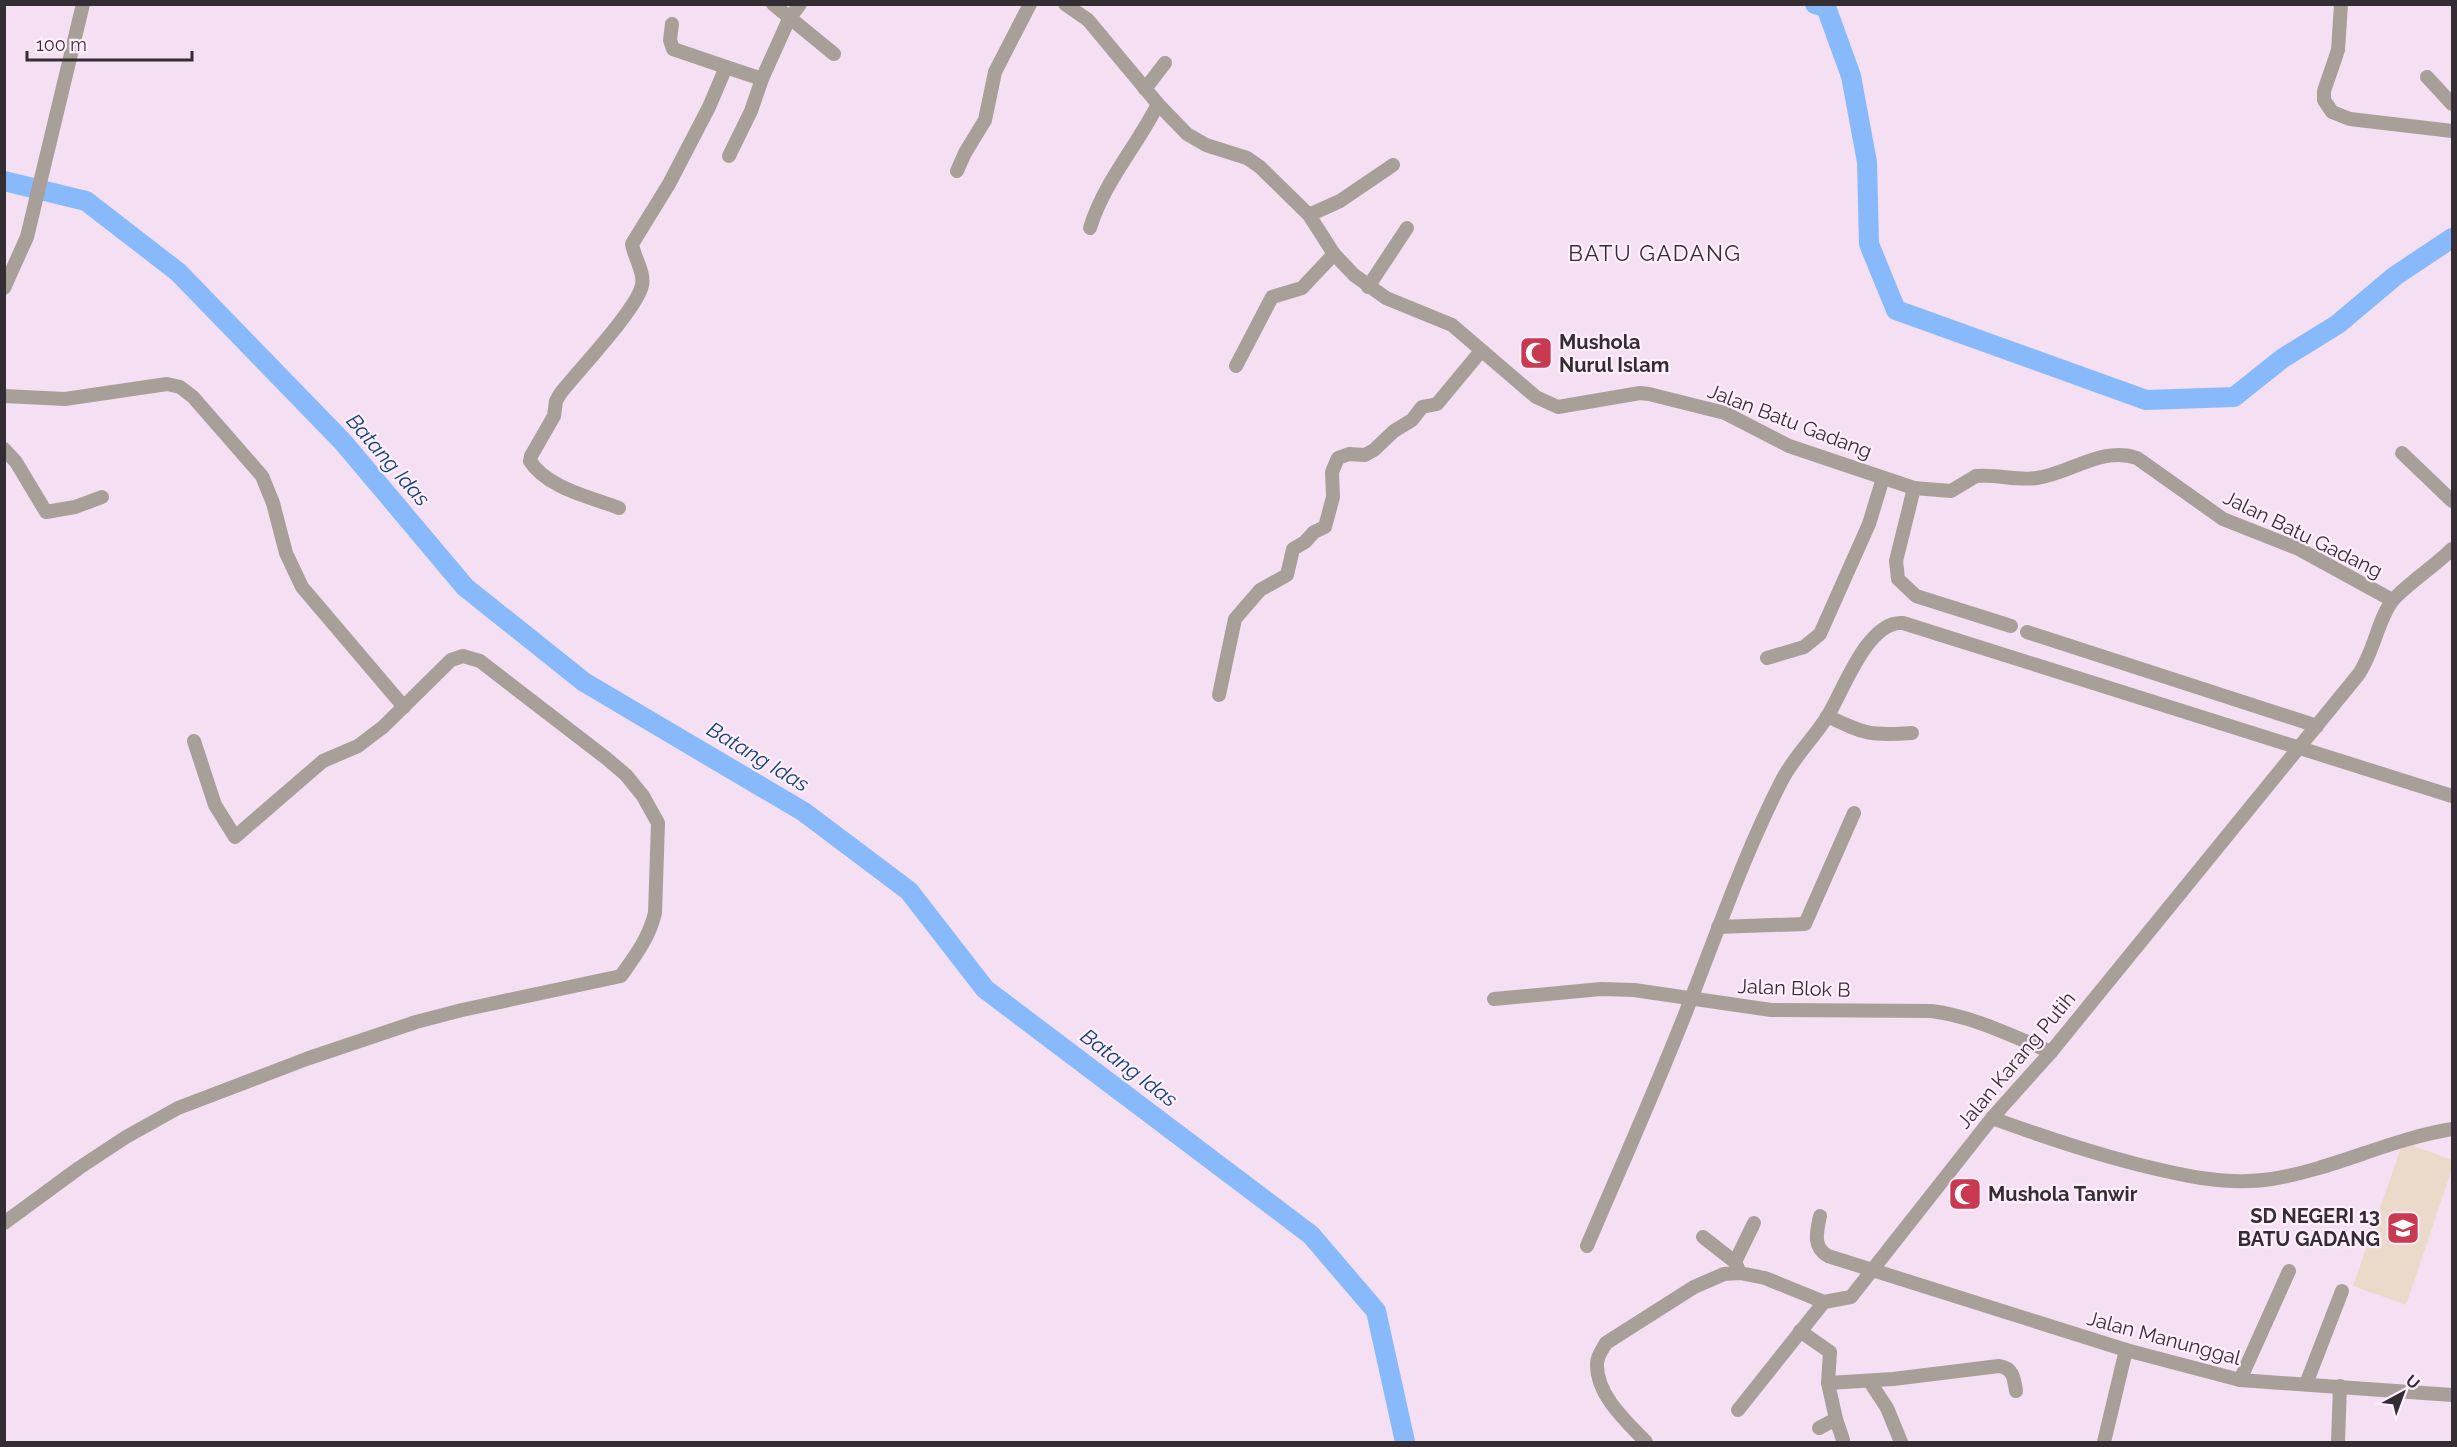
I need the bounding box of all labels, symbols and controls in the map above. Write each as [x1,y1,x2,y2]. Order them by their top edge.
scale bar [27,24,192,62]
text: 100 m [36,34,87,55]
district label: BATU GADANG [1568,240,1742,266]
place label: Mushola Nurul Islam [1559,330,1669,377]
mosque icon: Mushola Nurul Islam [1518,335,1554,371]
street label: Jalan Batu Gadang [1705,379,1875,463]
water label: Batang Idas [341,408,435,511]
street label: Jalan Batu Gadang [2220,485,2386,583]
water label: Batang Idas [703,716,814,797]
street label: Jalan Blok B [1737,974,1851,1002]
street label: Jalan Karang Putih [1952,987,2080,1133]
water label: Batang Idas [1076,1023,1183,1112]
mosque icon: Mushola Tanwir [1947,1176,1983,1212]
place label: Mushola Tanwir [1988,1182,2138,1206]
place label: SD NEGERI 13 BATU GADANG [2237,1204,2380,1251]
school or university icon: SD NEGERI 13 BATU GADANG [2385,1210,2421,1246]
street label: Jalan Manunggal [2085,1306,2244,1370]
north arrow [2373,1363,2433,1423]
text: U [2402,1371,2423,1393]

